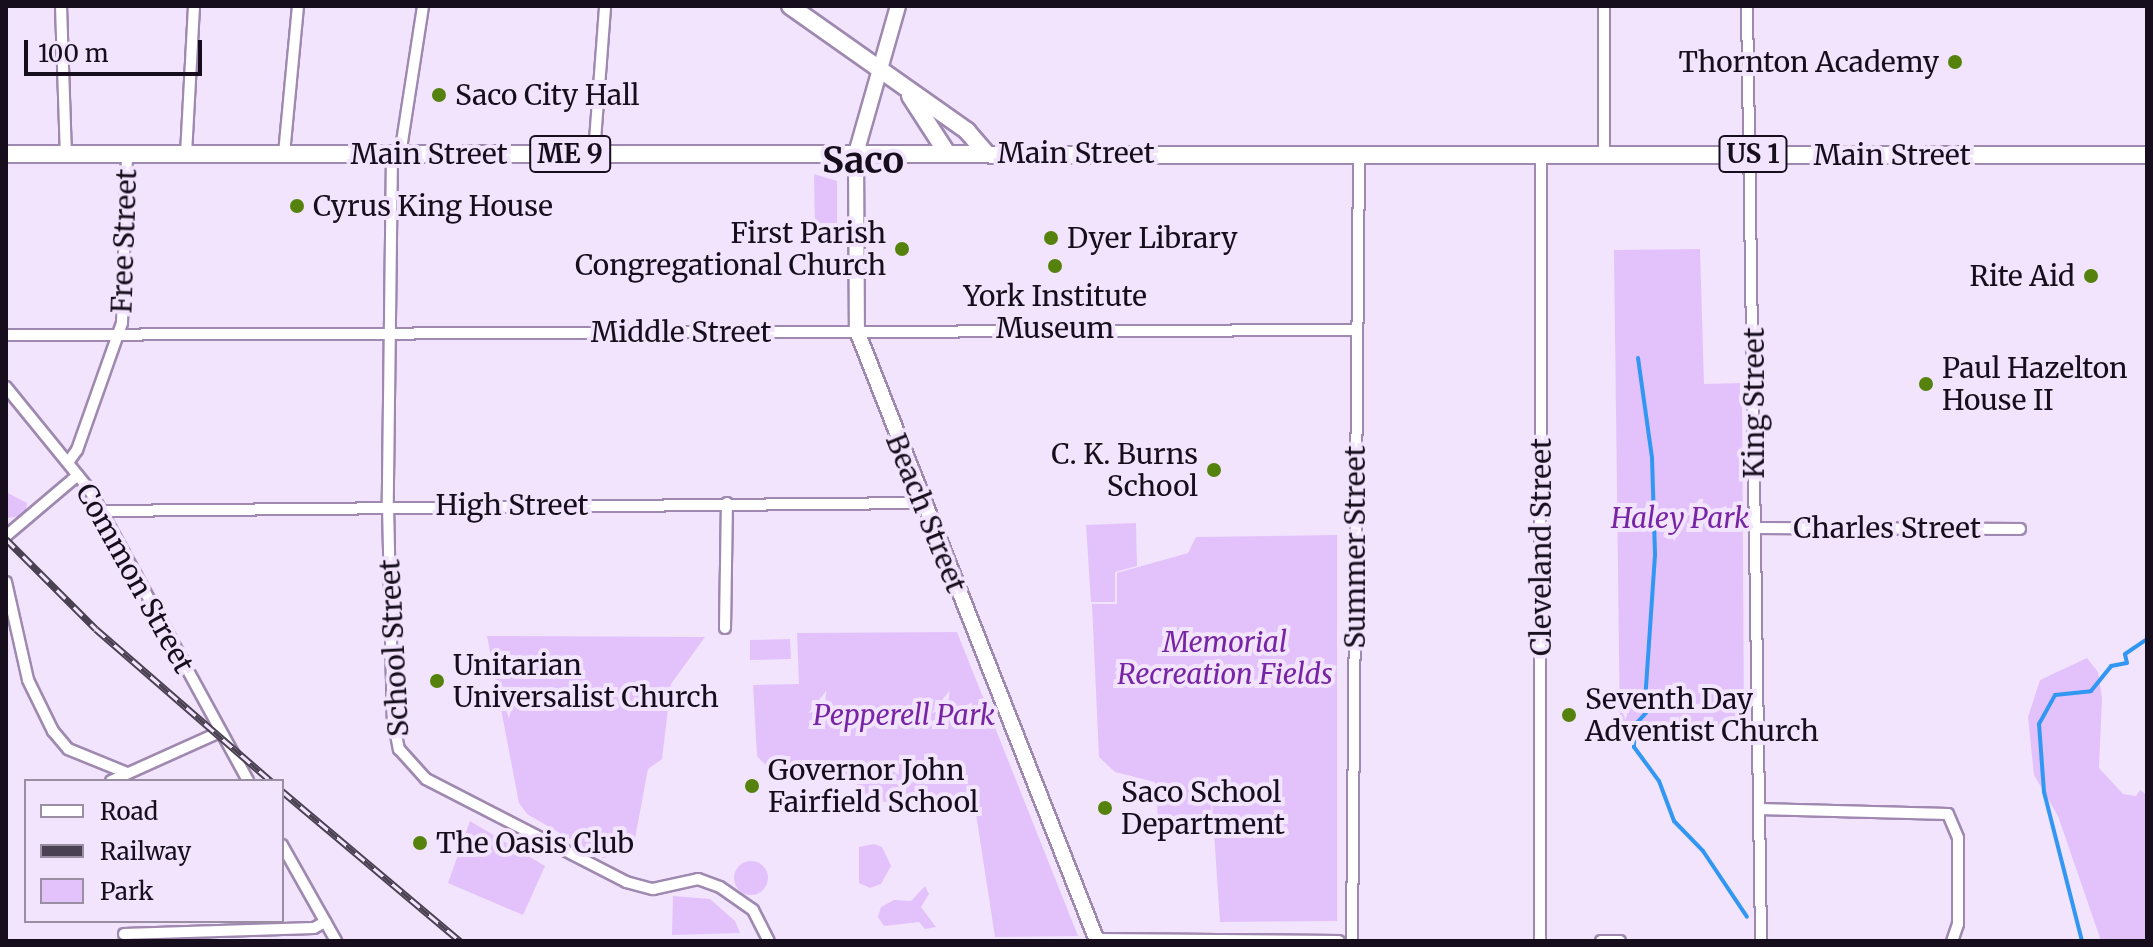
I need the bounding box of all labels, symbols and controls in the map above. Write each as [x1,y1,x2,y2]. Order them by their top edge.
scale bar [28,24,206,74]
text: 100 m [38,38,108,69]
place label: Thornton Academy [1678,45,1939,79]
marker: Thornton Academy [1946,53,1964,71]
place label: Saco City Hall [455,78,640,112]
marker: Saco City Hall [430,86,448,104]
road number: ME 9 [528,132,612,176]
road number: US 1 [1717,132,1789,176]
street label: Main Street [997,136,1155,170]
street label: Main Street [350,137,508,171]
street label: Main Street [1813,138,1971,172]
district label: Saco [822,139,904,183]
street label: Free Street [105,168,143,314]
place label: Cyrus King House [313,189,553,223]
marker: Cyrus King House [288,197,306,215]
place label: First Parish Congregational Church [575,216,886,282]
place label: Dyer Library [1067,221,1238,255]
marker: Dyer Library [1042,229,1060,247]
marker: First Parish Congregational Church [893,240,911,258]
marker: York Institute Museum [1046,257,1064,275]
place label: Rite Aid [1969,259,2075,293]
marker: Rite Aid [2082,267,2100,285]
place label: York Institute Museum [963,279,1147,345]
street label: Middle Street [591,315,771,349]
street label: King Street [1737,327,1771,479]
place label: Paul Hazelton House II [1942,351,2128,417]
marker: Paul Hazelton House II [1917,375,1935,393]
street label: Beach Street [879,429,973,597]
place label: C. K. Burns School [1051,437,1198,503]
street label: Cleveland Street [1524,438,1558,656]
street label: Summer Street [1338,445,1372,649]
marker: C. K. Burns School [1205,461,1223,479]
street label: Common Street [69,477,201,679]
street label: High Street [436,488,588,522]
park label: Haley Park [1611,501,1749,535]
street label: Charles Street [1793,511,1981,545]
street label: School Street [373,558,415,738]
park label: Memorial Recreation Fields [1117,625,1333,691]
place label: Unitarian Universalist Church [453,648,719,714]
marker: Unitarian Universalist Church [428,672,446,690]
place label: Seventh Day Adventist Church [1585,682,1819,748]
park label: Pepperell Park [813,698,995,732]
marker: Seventh Day Adventist Church [1560,706,1578,724]
place label: Governor John Fairfield School [768,753,979,819]
place label: Saco School Department [1121,775,1285,841]
marker: Governor John Fairfield School [743,777,761,795]
legend [24,779,284,923]
text: Road [100,796,158,827]
marker: Saco School Department [1096,799,1114,817]
place label: The Oasis Club [436,826,634,860]
marker: The Oasis Club [411,834,429,852]
text: Railway [100,836,191,867]
text: Park [100,876,153,907]

